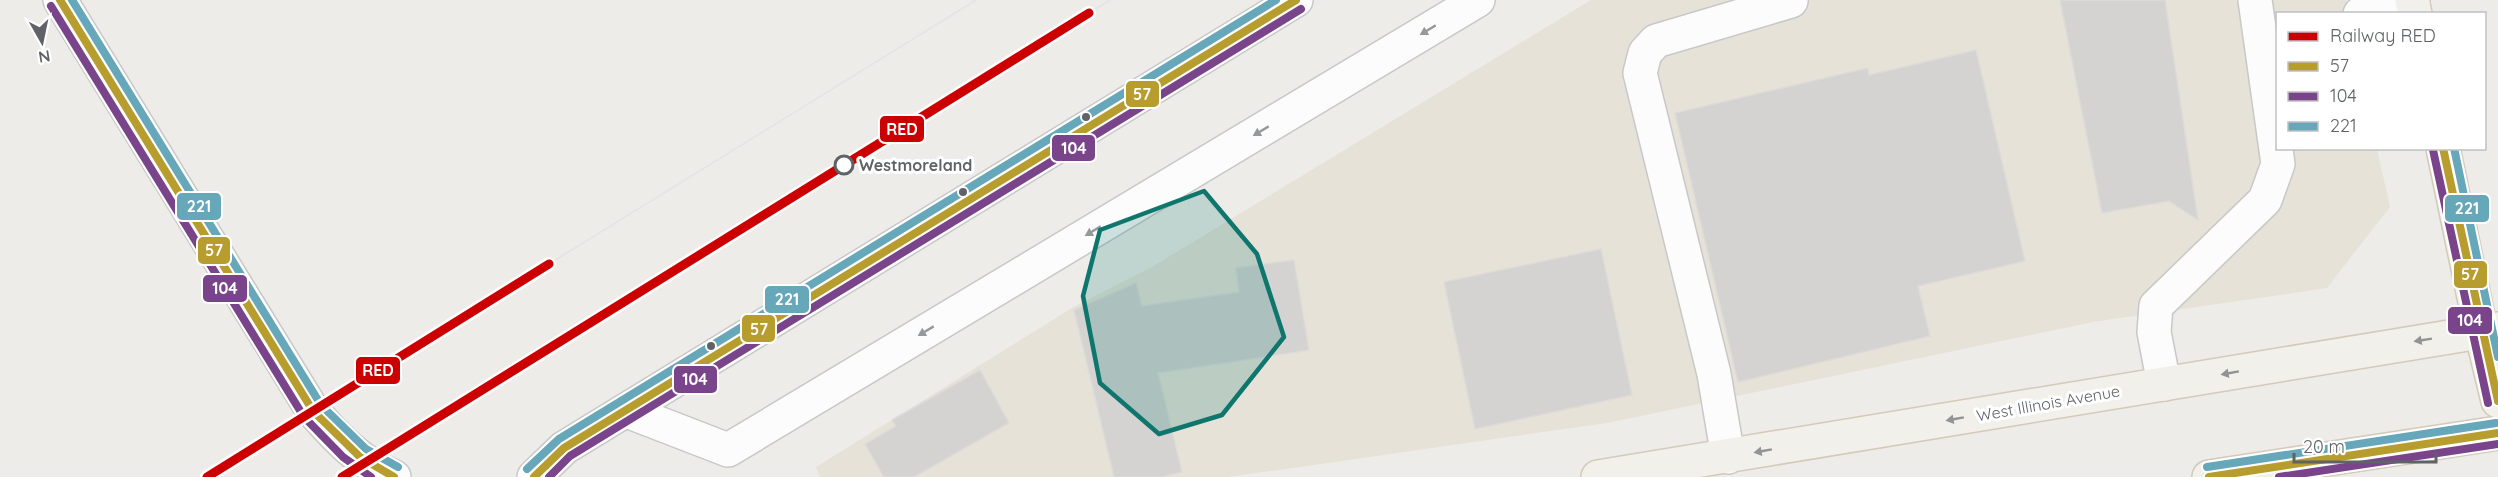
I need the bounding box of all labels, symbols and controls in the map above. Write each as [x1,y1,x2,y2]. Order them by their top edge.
north arrow [12,12,72,72]
legend [2276,12,2486,150]
text: Railway RED [2330,24,2436,47]
one-way arrow [1420,25,1436,36]
text: N [37,46,52,68]
text: 57 [2330,54,2349,77]
line badge: 57 [1125,80,1160,108]
text: 57 [1133,84,1151,104]
text: 104 [2330,84,2357,107]
unlabelled marker [1080,111,1092,123]
text: 221 [2330,114,2357,137]
line badge: RED [879,115,925,143]
text: RED [886,119,918,139]
one-way arrow [1253,125,1269,136]
line badge: 104 [1051,134,1096,162]
text: 104 [1061,138,1087,158]
marker: Westmoreland [834,155,854,175]
place label: Westmoreland [859,155,972,175]
unlabelled marker [957,186,969,198]
line badge: 221 [176,192,222,221]
line badge: 221 [2444,194,2490,223]
text: 221 [187,196,211,216]
text: 221 [2455,198,2479,218]
one-way arrow [1084,226,1101,236]
line badge: 57 [197,236,231,265]
text: 57 [205,240,223,260]
line badge: 57 [2453,260,2488,289]
text: 57 [2461,264,2479,284]
line badge: 104 [202,274,248,303]
text: 104 [212,278,238,298]
line badge: 221 [764,285,810,314]
text: 221 [775,289,799,309]
line badge: 104 [2447,306,2493,335]
text: 104 [2457,310,2483,330]
line badge: 57 [741,314,776,343]
text: 57 [750,319,768,339]
one-way arrow [918,326,934,337]
one-way arrow [2413,336,2432,345]
unlabelled marker [705,340,717,352]
line badge: RED [355,356,401,385]
text: RED [362,360,394,380]
line badge: 104 [673,365,718,394]
one-way arrow [2221,368,2240,377]
text: 104 [682,369,708,389]
street label: West Illinois Avenue [1975,381,2121,425]
one-way arrow [1946,414,1965,423]
scale bar [2294,426,2436,464]
text: 20 m [2303,435,2345,458]
one-way arrow [1753,447,1772,456]

